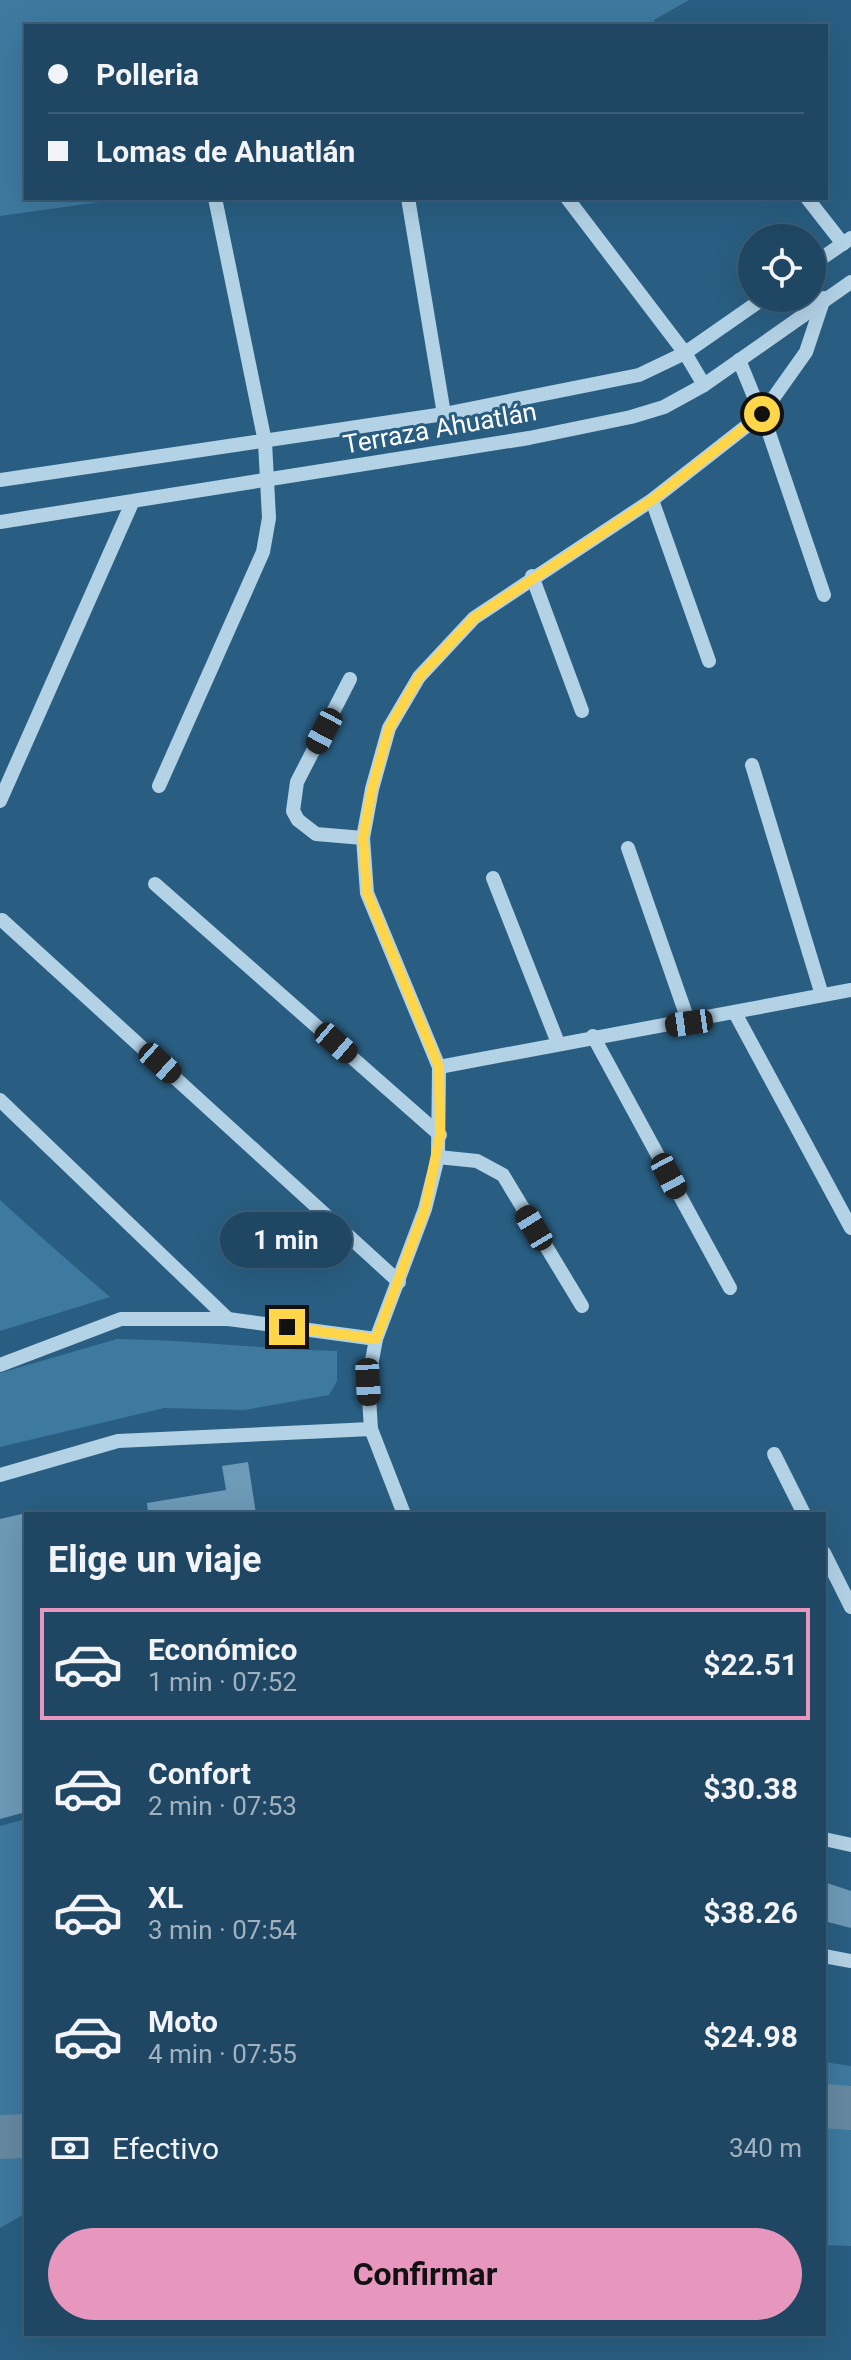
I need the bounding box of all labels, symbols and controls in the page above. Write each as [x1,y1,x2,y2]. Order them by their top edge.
text: Polleria [96,57,199,92]
text: Lomas de Ahuatlán [96,134,355,169]
map controls [738,224,826,312]
button: locate [738,224,826,312]
street label: Terraza Ahuatlán [341,396,539,460]
route start [744,396,780,432]
car [302,704,346,758]
car [664,1008,714,1038]
car [310,1018,362,1068]
car [134,1038,186,1088]
car [647,1149,691,1203]
car [511,1201,557,1255]
callout: 1 min [221,1211,353,1267]
text: 1 min [253,1225,319,1255]
route end [269,1309,305,1345]
car [355,1357,381,1407]
text: Elige un viaje [48,1539,261,1581]
icon: car [52,1628,124,1700]
text: Económico [148,1632,297,1667]
text: $22.51 [703,1647,798,1682]
text: 1 min · 07:52 [148,1667,297,1697]
icon: car [52,1752,124,1824]
text: Confort [148,1756,251,1791]
text: $30.38 [703,1771,798,1806]
text: 2 min · 07:53 [148,1791,297,1821]
icon: car [52,1876,124,1948]
text: XL [148,1880,183,1915]
text: $38.26 [703,1895,798,1930]
text: 3 min · 07:54 [148,1915,297,1945]
icon: car [52,2000,124,2072]
text: Moto [148,2004,218,2039]
text: $24.98 [703,2019,798,2054]
text: 4 min · 07:55 [148,2039,297,2069]
icon: cash [48,2126,92,2170]
text: Efectivo [112,2131,219,2166]
text: 340 m [729,2133,802,2163]
button: Confirmar [48,2228,802,2320]

